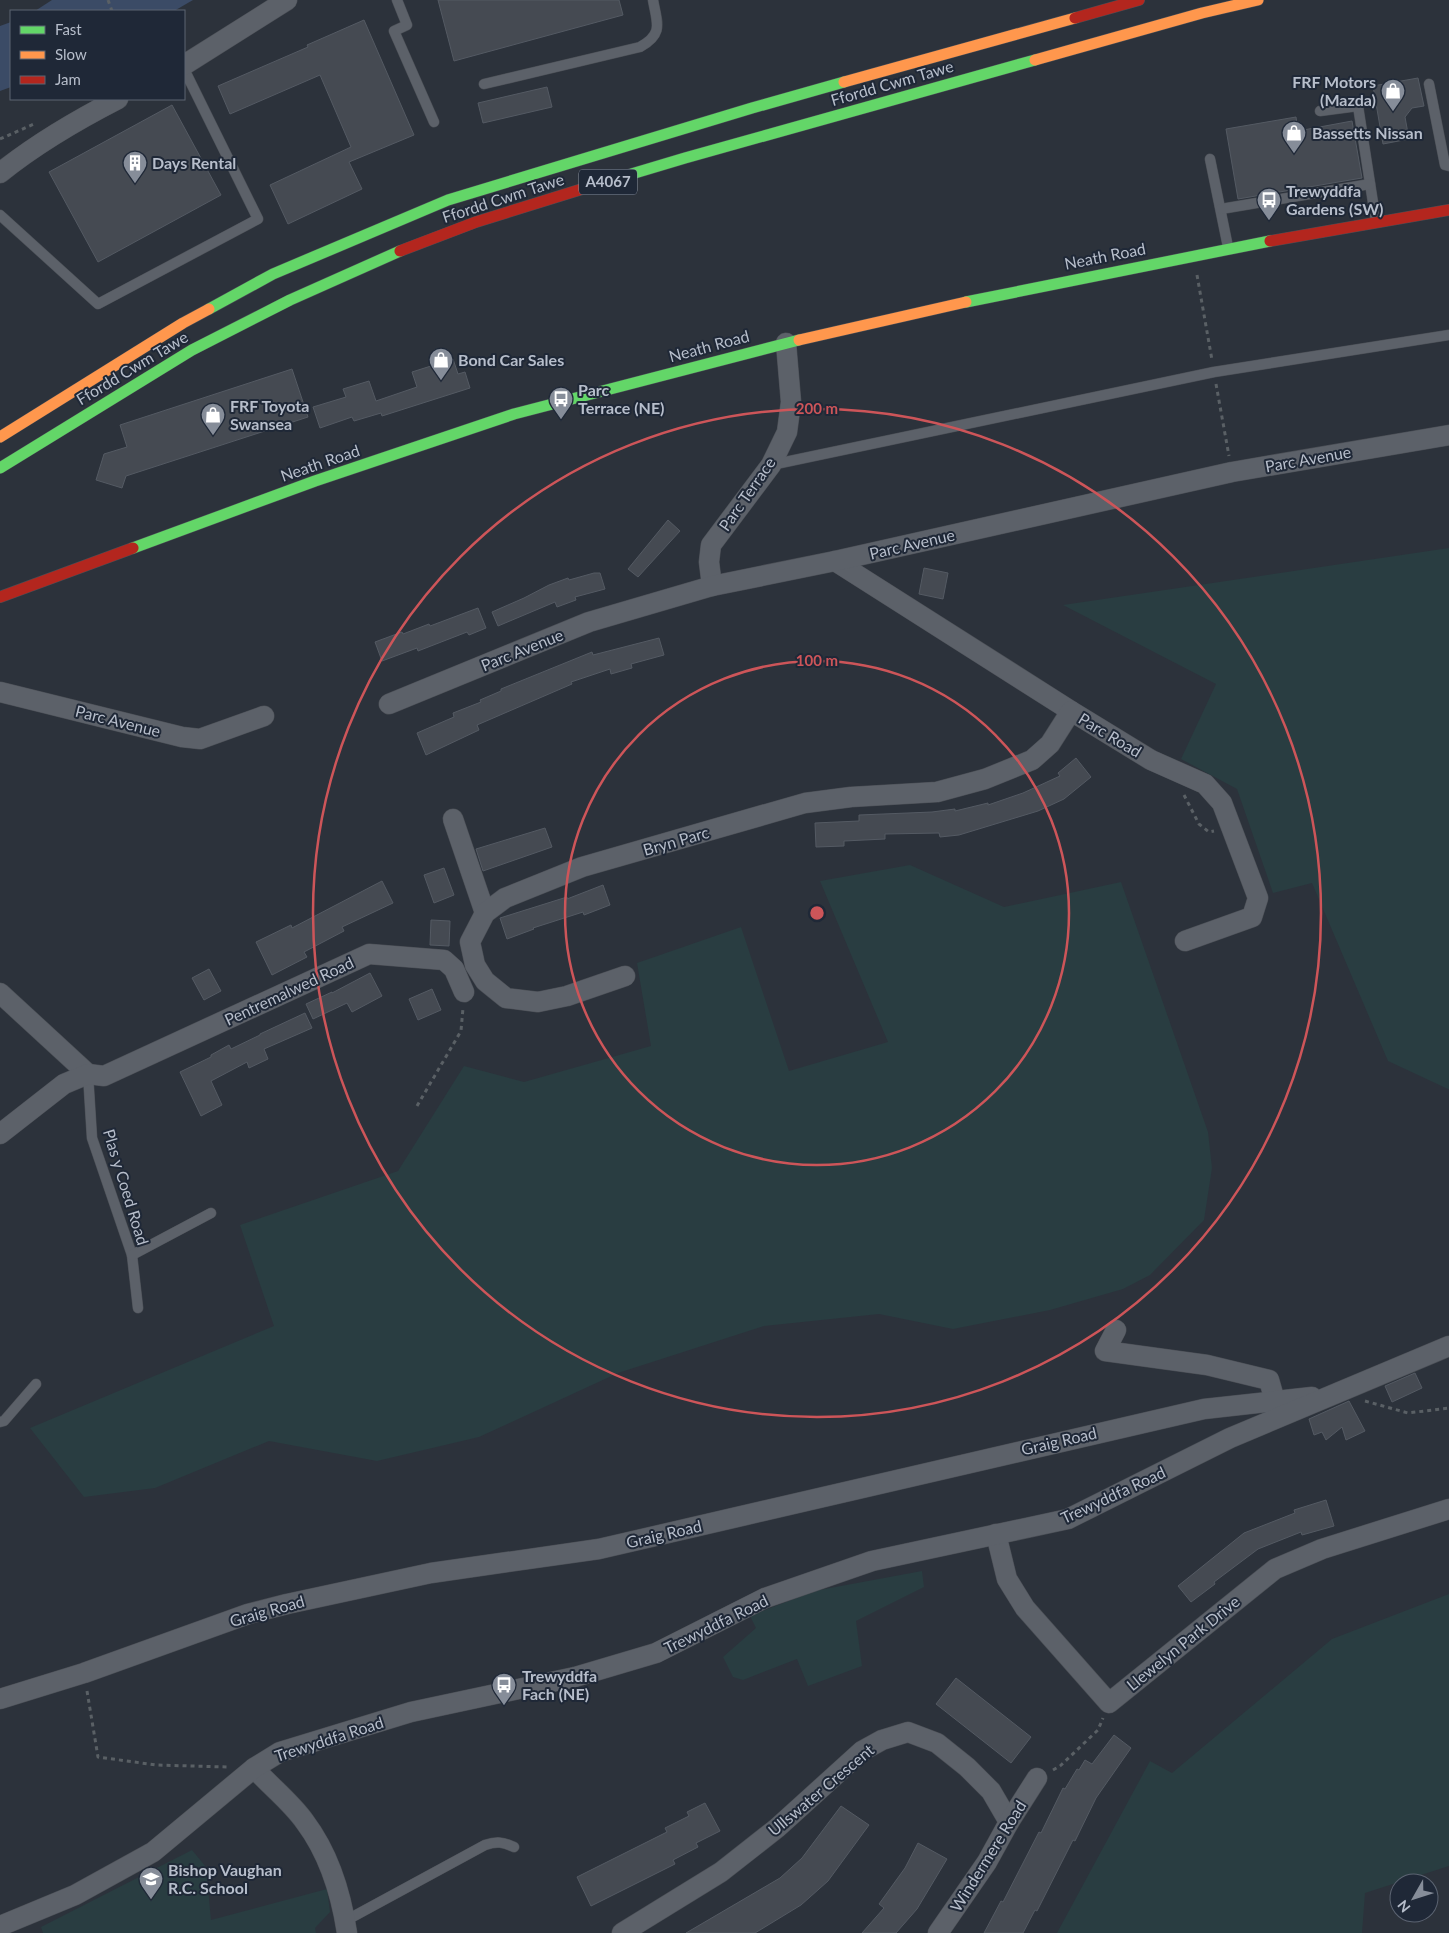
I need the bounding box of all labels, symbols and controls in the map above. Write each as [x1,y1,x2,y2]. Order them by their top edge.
legend [10,10,185,100]
text: Fast [55,20,82,38]
text: Slow [55,45,87,63]
street label: Ffordd Cwm Tawe [828,56,955,109]
text: Jam [55,70,81,88]
place label: FRF Motors (Mazda) [1292,72,1376,109]
shop icon: FRF Motors (Mazda) [1380,78,1406,112]
shop icon: Bassetts Nissan [1281,120,1307,154]
place label: Bassetts Nissan [1312,123,1423,142]
building icon: Days Rental [122,150,148,184]
place label: Days Rental [152,153,236,172]
street label: Ffordd Cwm Tawe [440,169,566,226]
road number: A4067 [579,170,637,194]
place label: Trewyddfa Gardens (SW) [1286,181,1383,218]
bus stop icon: Trewyddfa Gardens (SW) [1256,187,1282,221]
street label: Neath Road [1063,238,1147,273]
street label: Neath Road [667,326,751,365]
street label: Ffordd Cwm Tawe [72,327,191,408]
shop icon: Bond Car Sales [428,347,454,381]
place label: Bond Car Sales [458,350,564,369]
place label: Parc Terrace (NE) [578,380,664,417]
bus stop icon: Parc Terrace (NE) [548,386,574,420]
place label: FRF Toyota Swansea [230,396,309,433]
text: 200 m [796,399,838,417]
shop icon: FRF Toyota Swansea [200,402,226,436]
street label: Neath Road [278,440,362,485]
street label: Parc Avenue [1263,442,1352,475]
street label: Parc Terrace [714,453,779,534]
street label: Parc Avenue [867,524,956,563]
street label: Parc Avenue [478,624,566,675]
text: 100 m [796,651,838,669]
street label: Parc Avenue [74,701,163,740]
street label: Parc Road [1075,708,1145,761]
street label: Bryn Parc [641,822,711,859]
centre of rings [808,904,826,922]
street label: Pentremalwed Road [221,952,356,1029]
street label: Plas y Coed Road [100,1126,153,1247]
street label: Graig Road [1019,1423,1099,1458]
street label: Trewyddfa Road [1057,1462,1168,1527]
street label: Graig Road [624,1516,704,1551]
street label: Trewyddfa Road [661,1590,771,1657]
street label: Graig Road [227,1591,306,1630]
street label: Llewelyn Park Drive [1122,1591,1243,1694]
place label: Trewyddfa Fach (NE) [522,1666,597,1703]
bus stop icon: Trewyddfa Fach (NE) [491,1672,517,1706]
street label: Trewyddfa Road [272,1712,386,1765]
street label: Ullswater Crescent [764,1740,878,1839]
street label: Windermere Road [946,1797,1029,1915]
place label: Bishop Vaughan R.C. School [168,1860,282,1897]
school or university icon: Bishop Vaughan R.C. School [138,1866,164,1900]
north arrow [1389,1873,1439,1923]
text: N [1394,1897,1414,1916]

